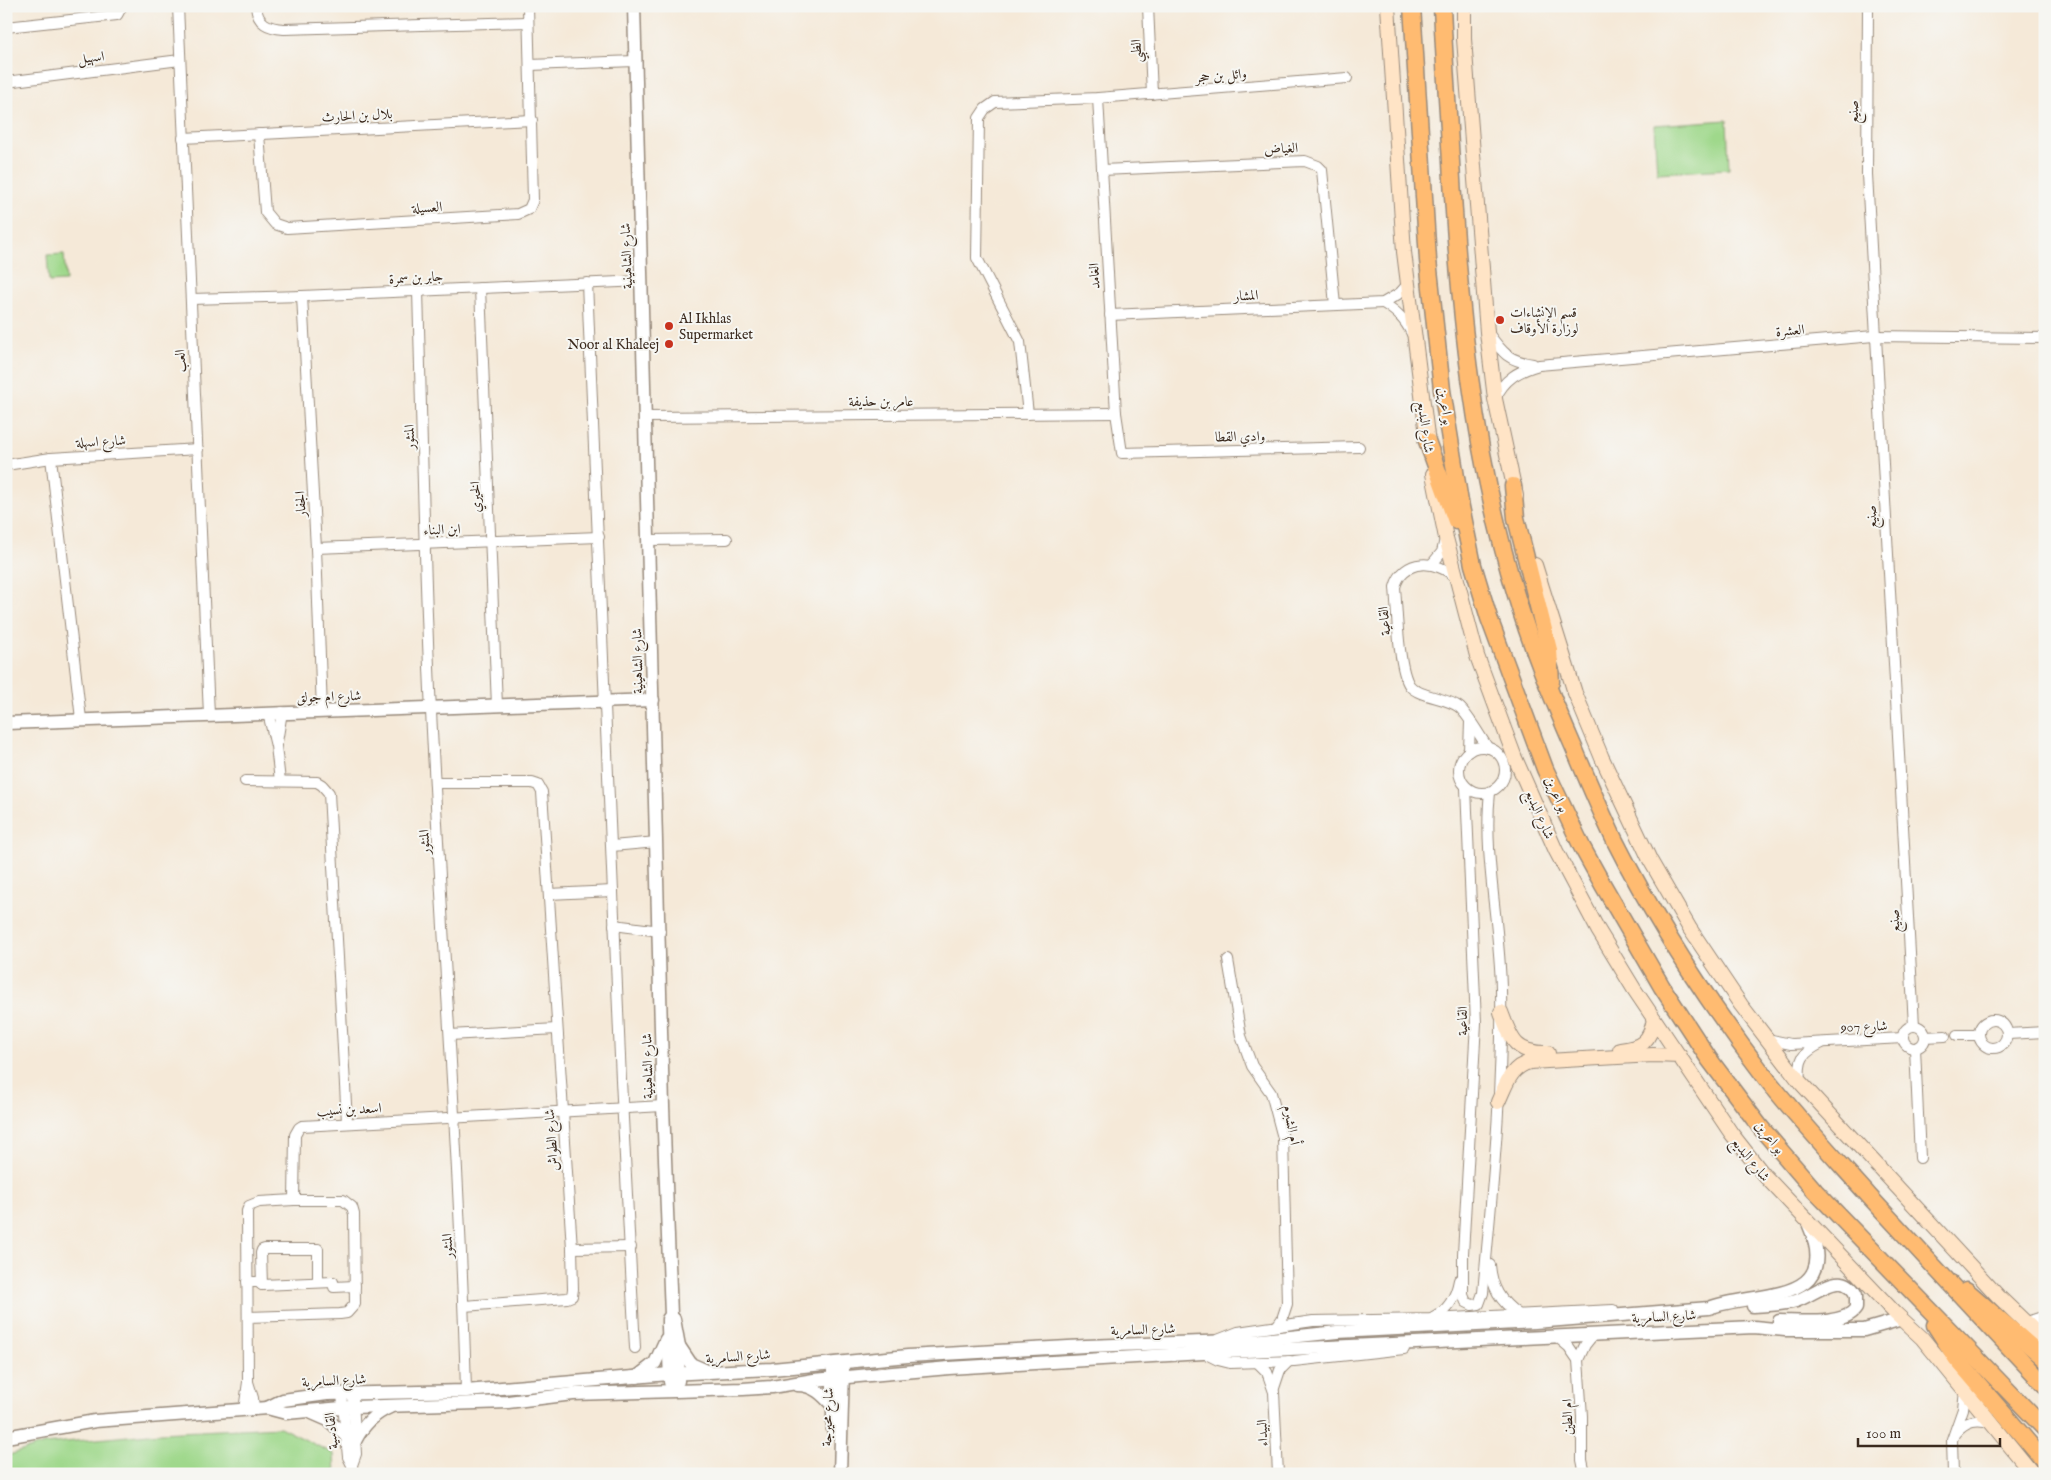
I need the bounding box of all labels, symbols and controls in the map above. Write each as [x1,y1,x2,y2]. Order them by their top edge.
street label: الظبي [1127,39,1150,63]
street label: اسهيل [77,47,106,70]
street label: وائل بن حجر [1193,65,1248,88]
street label: صنيع [1845,100,1867,124]
street label: بلال بن الحارث [321,105,393,127]
street label: الغياض [1264,139,1299,159]
street label: العسيلة [410,198,443,218]
street label: شارع الشاهينية [617,223,639,289]
street label: الغامد [1085,263,1105,289]
street label: جابر بن سمرة [388,268,444,288]
street label: المشار [1231,286,1259,306]
place label: قسم الإنشاءات لوزارة الأوقاف [1510,304,1578,338]
place label: Al Ikhlas Supermarket [678,310,753,344]
marker: قسم الإنشاءات لوزارة الأوقاف [1494,314,1506,326]
marker: Al Ikhlas Supermarket [663,320,675,332]
street label: العشرة [1775,321,1805,341]
place label: Noor al Khaleej [568,336,659,354]
marker: Noor al Khaleej [663,338,675,350]
street label: العب [171,349,191,373]
street label: بو اعرين [1433,386,1457,427]
street label: عامر بن حذيفة [848,393,914,411]
street label: شارع البديع [1408,400,1438,455]
street label: المنثور [401,424,420,452]
street label: وادي القطا [1215,428,1265,448]
street label: شارع اسهلة [75,432,127,454]
street label: الخيري [466,481,488,513]
street label: الجفار [291,491,311,519]
street label: صنيع [1862,505,1886,529]
street label: ابن البناء [423,520,461,540]
street label: القاعية [1375,605,1395,636]
street label: شارع الشاهينية [628,628,650,694]
street label: شارع ام جولق [296,687,362,710]
street label: بو اعرين [1540,773,1572,816]
street label: شارع البديع [1517,787,1558,844]
street label: المنثور [415,829,435,857]
street label: صنيع [1885,909,1909,933]
street label: القاعية [1454,1006,1472,1036]
street label: شارع 907 [1839,1017,1888,1039]
street label: شارع الشاهينية [638,1033,660,1099]
street label: اسعد بن نسيب [316,1099,382,1121]
street label: أم الشبرم [1276,1104,1305,1148]
street label: شارع الطواش [541,1108,565,1172]
street label: بو اعرين [1750,1117,1788,1158]
street label: شارع البديع [1724,1134,1774,1188]
street label: المنثور [438,1233,458,1261]
street label: شارع السامرية [1631,1306,1697,1330]
street label: شارع السامرية [1110,1320,1176,1342]
street label: شارع السامرية [705,1346,771,1370]
street label: شارع السامرية [301,1370,367,1394]
street label: شارع محيرجة [818,1387,840,1447]
street label: ام الطين [1559,1399,1580,1435]
street label: القادسية [321,1412,343,1450]
scale bar [1858,1415,2001,1447]
street label: البيداء [1253,1419,1273,1447]
text: 100 m [1866,1424,1902,1443]

